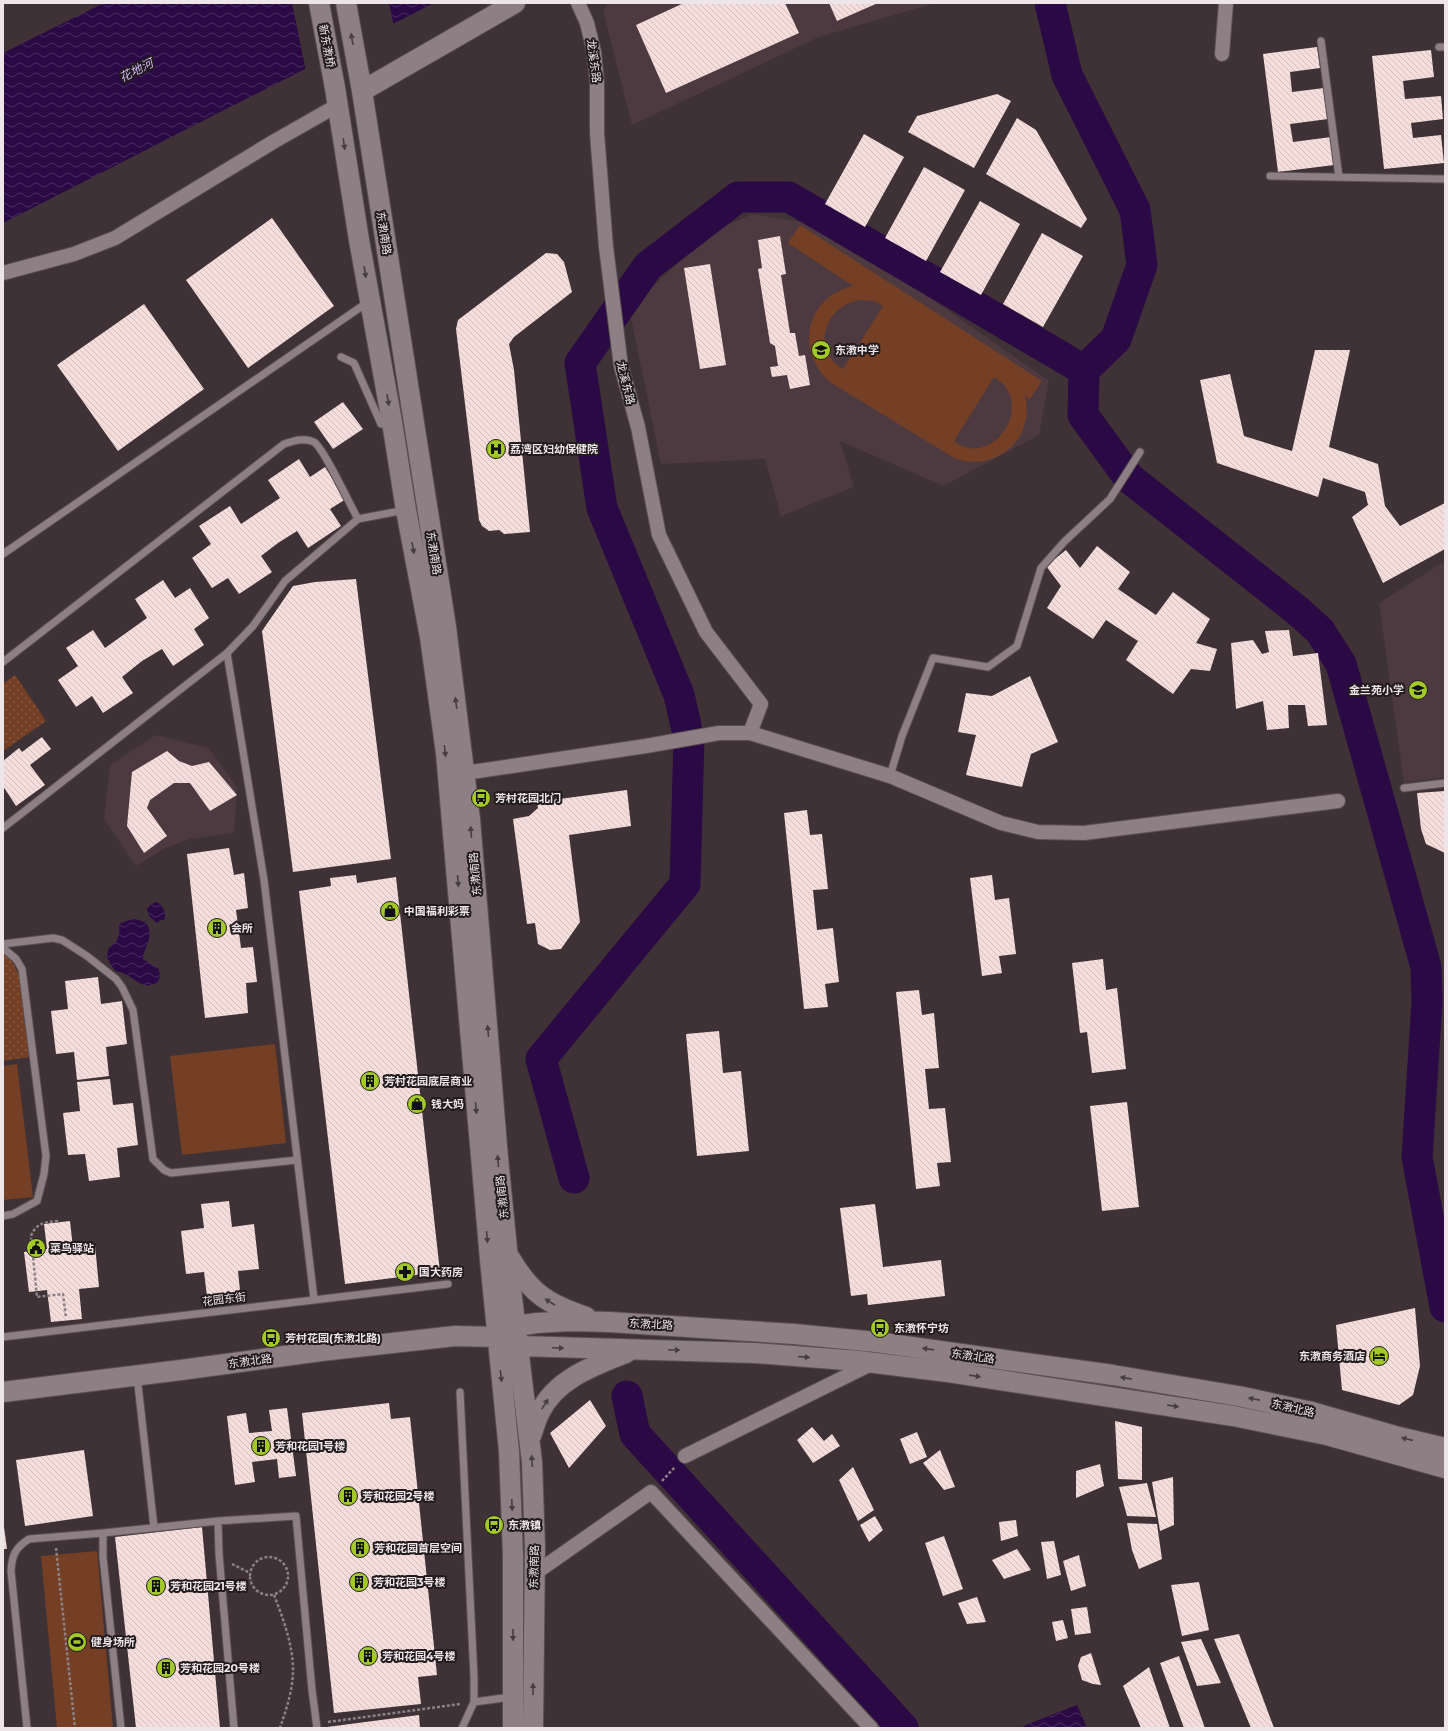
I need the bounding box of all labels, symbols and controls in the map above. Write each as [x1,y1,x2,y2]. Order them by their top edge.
street label: 新东漖桥 [316,23,338,69]
one-way arrow [349,33,355,45]
street label: 龙溪东路 [584,38,604,84]
water label: 花地河 [117,54,157,85]
one-way arrow [341,138,347,150]
street label: 东漖南路 [374,210,394,256]
one-way arrow [362,266,368,278]
school or university icon: 东漖中学 [810,339,832,361]
place label: 东漖中学 [835,343,879,357]
street label: 龙溪东路 [614,360,638,406]
one-way arrow [386,394,392,406]
hospital icon: 荔湾区妇幼保健院 [485,438,507,460]
place label: 荔湾区妇幼保健院 [510,442,598,456]
street label: 东漖南路 [424,530,444,576]
one-way arrow [410,542,416,554]
school or university icon: 金兰苑小学 [1407,679,1429,701]
place label: 金兰苑小学 [1349,683,1404,697]
one-way arrow [453,697,459,709]
one-way arrow [442,745,449,757]
bus stop icon: 芳村花园北门 [470,787,492,809]
place label: 芳村花园北门 [495,791,561,805]
one-way arrow [468,826,475,838]
street label: 东漖南路 [466,851,484,897]
one-way arrow [454,874,461,887]
shop icon: 中国福利彩票 [379,900,401,922]
place label: 中国福利彩票 [404,904,470,918]
building icon: 会所 [206,917,228,939]
place label: 会所 [231,921,253,935]
one-way arrow [484,1025,491,1037]
building icon: 芳村花园底层商业 [359,1070,381,1092]
place label: 芳村花园底层商业 [384,1074,472,1088]
shop icon: 钱大妈 [406,1093,428,1115]
place label: 钱大妈 [431,1097,464,1111]
one-way arrow [473,1102,480,1114]
one-way arrow [495,1155,502,1167]
street label: 东漖南路 [493,1174,511,1220]
one-way arrow [484,1231,491,1243]
public building icon: 菜鸟驿站 [25,1237,47,1259]
place label: 菜鸟驿站 [50,1241,94,1255]
pharmacy icon: 国大药房 [394,1261,416,1283]
place label: 国大药房 [419,1265,463,1279]
street label: 花园东街 [201,1289,247,1309]
one-way arrow [544,1299,556,1306]
street label: 东漖北路 [629,1316,673,1332]
bus stop icon: 东漖怀宁坊 [869,1317,891,1339]
place label: 东漖怀宁坊 [894,1321,949,1335]
bus stop icon: 芳村花园(东漖北路) [260,1327,282,1349]
place label: 芳村花园(东漖北路) [285,1331,381,1345]
one-way arrow [552,1344,564,1351]
hotel icon: 东漖商务酒店 [1368,1345,1390,1367]
one-way arrow [922,1346,934,1352]
street label: 东漖北路 [950,1346,996,1366]
one-way arrow [668,1347,681,1353]
place label: 东漖商务酒店 [1299,1349,1365,1363]
street label: 东漖北路 [227,1351,273,1371]
one-way arrow [798,1353,810,1360]
one-way arrow [498,1370,505,1382]
one-way arrow [969,1373,981,1379]
one-way arrow [1120,1374,1132,1380]
one-way arrow [1248,1396,1260,1402]
street label: 东漖北路 [1270,1396,1316,1420]
one-way arrow [541,1398,549,1409]
one-way arrow [1167,1403,1179,1409]
building icon: 芳和花园1号楼 [250,1435,272,1457]
one-way arrow [1401,1436,1413,1442]
place label: 芳和花园1号楼 [275,1439,345,1453]
one-way arrow [529,1455,536,1467]
building icon: 芳和花园2号楼 [337,1485,359,1507]
place label: 芳和花园2号楼 [362,1489,435,1503]
one-way arrow [509,1499,515,1512]
bus stop icon: 东漖镇 [483,1514,505,1536]
place label: 东漖镇 [508,1518,541,1532]
building icon: 芳和花园首层空间 [349,1537,371,1559]
place label: 芳和花园首层空间 [374,1541,462,1555]
street label: 东漖南路 [527,1545,541,1589]
building icon: 芳和花园3号楼 [348,1571,370,1593]
building icon: 芳和花园21号楼 [145,1575,167,1597]
place label: 芳和花园3号楼 [373,1575,446,1589]
place label: 芳和花园21号楼 [170,1579,247,1593]
one-way arrow [510,1629,516,1642]
sports icon: 健身场所 [66,1631,88,1653]
place label: 健身场所 [91,1635,135,1649]
building icon: 芳和花园4号楼 [357,1645,379,1667]
place label: 芳和花园4号楼 [382,1649,456,1663]
building icon: 芳和花园20号楼 [155,1657,177,1679]
place label: 芳和花园20号楼 [180,1661,260,1675]
one-way arrow [530,1682,536,1695]

